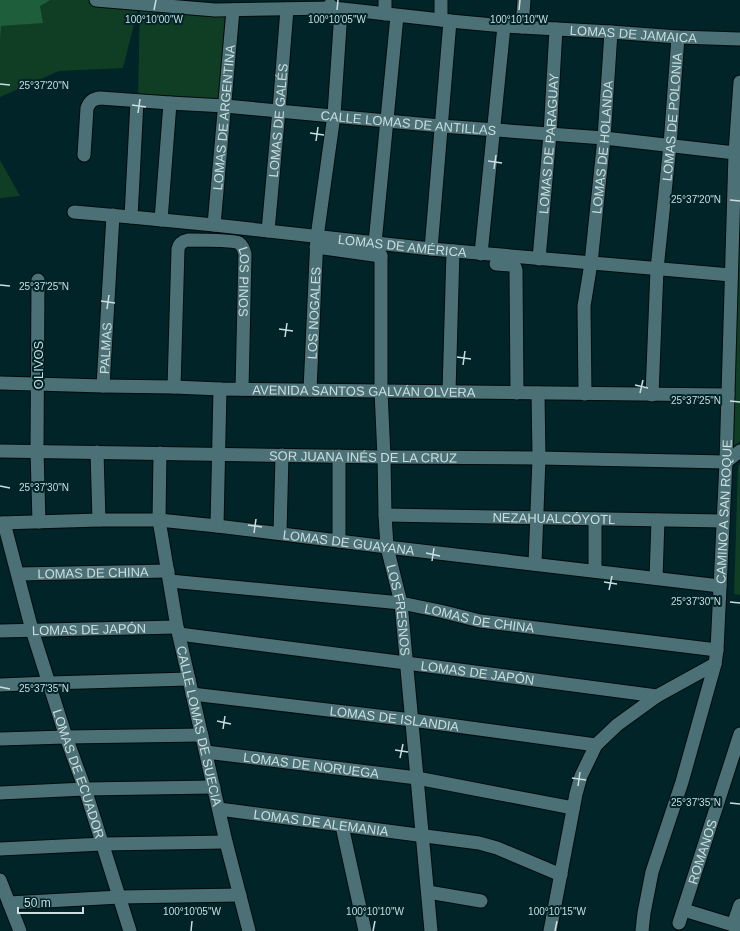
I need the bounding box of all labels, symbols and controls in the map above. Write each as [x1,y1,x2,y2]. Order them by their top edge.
text: 100°10'00"W [125,14,183,25]
text: 100°10'05"W [308,14,366,25]
text: 100°10'10"W [490,14,548,25]
street label: LOMAS DE JAMAICA [569,22,697,45]
street label: LOMAS DE ARGENTINA [210,44,237,191]
street label: LOMAS DE POLONIA [659,52,684,182]
street label: LOMAS DE GALÉS [265,63,290,178]
street label: LOMAS DE PARAGUAY [536,72,561,214]
text: 25°37'20"N [19,80,69,91]
street label: LOMAS DE HOLANDA [589,80,615,214]
street label: CALLE LOMAS DE ANTILLAS [320,107,497,138]
text: 25°37'20"N [671,194,721,205]
street label: LOMAS DE AMÉRICA [337,231,468,260]
street label: LOS PINOS [236,245,253,317]
street label: LOS NOGALES [304,266,323,360]
text: 25°37'25"N [19,281,69,292]
street label: PALMAS [96,321,114,374]
street label: OLIVOS [31,340,46,389]
street label: AVENIDA SANTOS GALVÁN OLVERA [252,382,476,400]
text: 25°37'25"N [671,395,721,406]
street label: CAMINO A SAN ROQUE [713,439,734,584]
street label: SOR JUANA INÉS DE LA CRUZ [269,448,457,465]
text: 25°37'30"N [19,482,69,493]
street label: NEZAHUALCÓYOTL [492,509,616,527]
street label: LOMAS DE GUAYANA [282,527,416,558]
street label: LOS FRESNOS [384,563,413,657]
street label: LOMAS DE CHINA [37,564,149,581]
text: 25°37'30"N [671,596,721,607]
street label: LOMAS DE CHINA [423,601,535,635]
street label: LOMAS DE JAPÓN [32,620,146,638]
street label: CALLE LOMAS DE SUECIA [174,644,225,808]
street label: LOMAS DE JAPÓN [420,658,535,687]
text: 25°37'35"N [19,683,69,694]
street label: LOMAS DE ISLANDIA [329,703,460,734]
street label: LOMAS DE ECUADOR [50,707,108,841]
street label: LOMAS DE NORUEGA [242,749,380,781]
text: 25°37'35"N [671,797,721,808]
street label: LOMAS DE ALEMANIA [253,806,390,839]
street label: ROMANOS [685,817,720,886]
scale bar [18,889,83,915]
text: 50 m [24,896,51,910]
text: 100°10'05"W [163,906,221,917]
text: 100°10'10"W [346,906,404,917]
text: 100°10'15"W [528,906,586,917]

